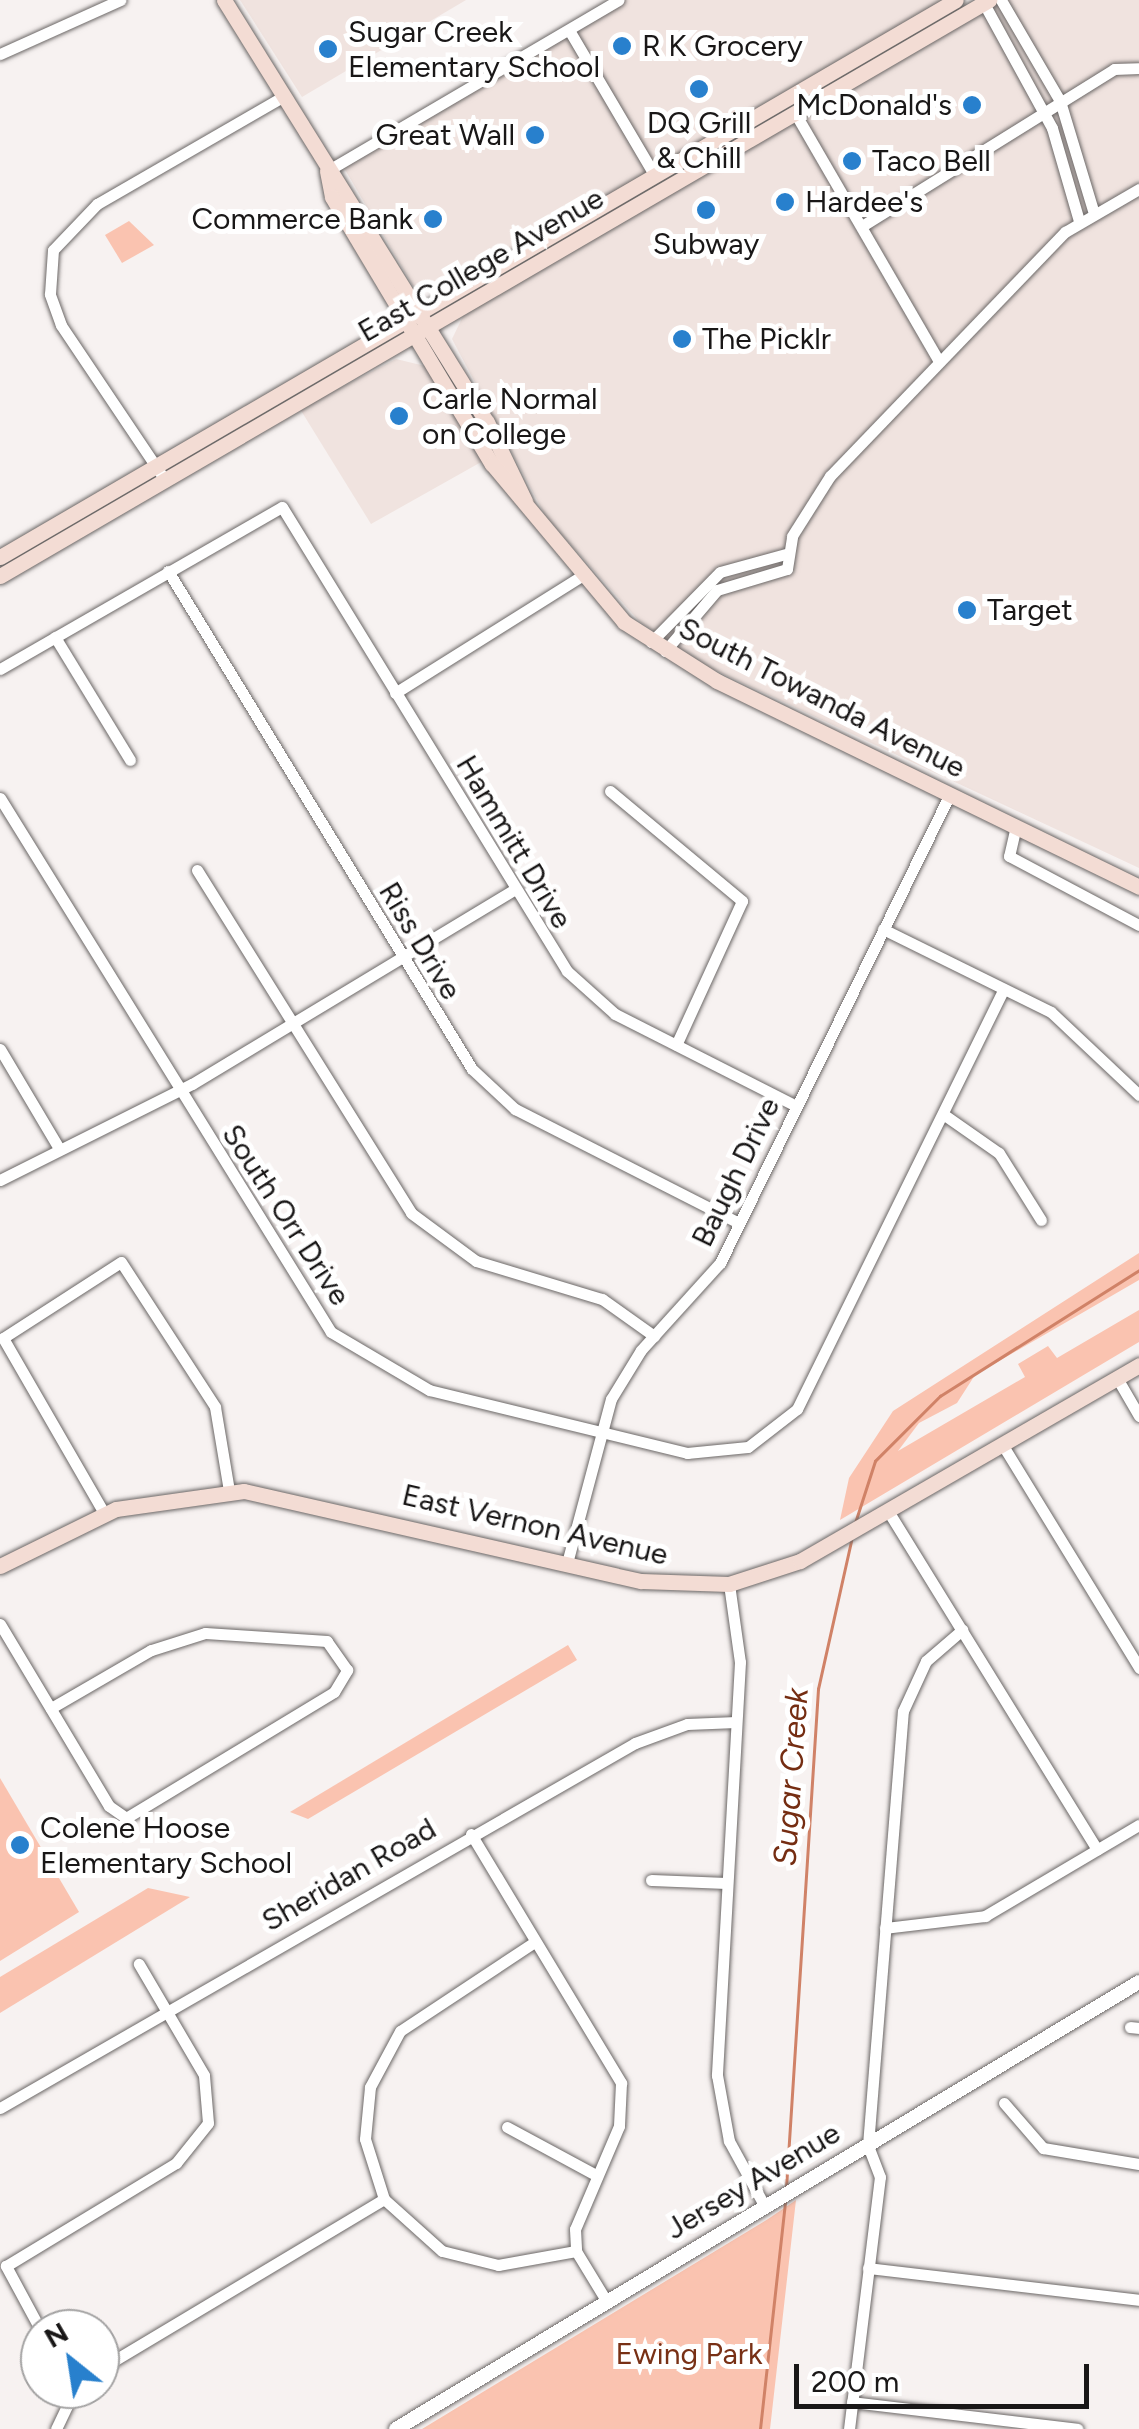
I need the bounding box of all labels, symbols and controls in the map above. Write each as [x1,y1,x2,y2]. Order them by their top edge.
place label: Sugar Creek Elementary School [348,14,600,84]
place label: R K Grocery [642,28,803,64]
marker: R K Grocery [611,35,633,57]
marker: Sugar Creek Elementary School [317,38,339,60]
marker: DQ Grill & Chill [688,78,710,100]
place label: McDonald's [796,87,952,123]
marker: McDonald's [961,94,983,116]
place label: DQ Grill & Chill [647,105,751,176]
place label: Great Wall [376,117,515,153]
marker: Great Wall [524,124,546,146]
place label: Taco Bell [872,143,991,179]
marker: Taco Bell [841,150,863,172]
street label: East College Avenue [352,180,610,350]
place label: Hardee's [805,184,923,220]
marker: Hardee's [774,191,796,213]
marker: Subway [695,199,717,221]
place label: Commerce Bank [191,201,413,237]
marker: Commerce Bank [422,208,444,230]
place label: Subway [653,226,759,262]
place label: The Picklr [702,321,831,357]
marker: The Picklr [671,328,693,350]
place label: Carle Normal on College [422,381,598,452]
marker: Carle Normal on College [386,403,412,429]
place label: Target [987,592,1072,628]
marker: Target [956,599,978,621]
street label: South Towanda Avenue [673,610,971,786]
street label: Hammitt Drive [448,749,580,935]
street label: Riss Drive [371,876,469,1006]
street label: Baugh Drive [684,1092,788,1252]
street label: South Orr Drive [214,1118,358,1312]
street label: East Vernon Avenue [399,1477,671,1573]
water label: Sugar Creek [766,1687,816,1867]
place label: Colene Hoose Elementary School [40,1810,292,1880]
street label: Sheridan Road [256,1811,442,1939]
marker: Colene Hoose Elementary School [9,1834,31,1856]
street label: Jersey Avenue [659,2115,847,2247]
north arrow [20,2309,120,2409]
text: N [38,2315,74,2355]
park label: Ewing Park [615,2336,763,2372]
scale bar [799,2344,1094,2406]
text: 200 m [811,2363,899,2400]

